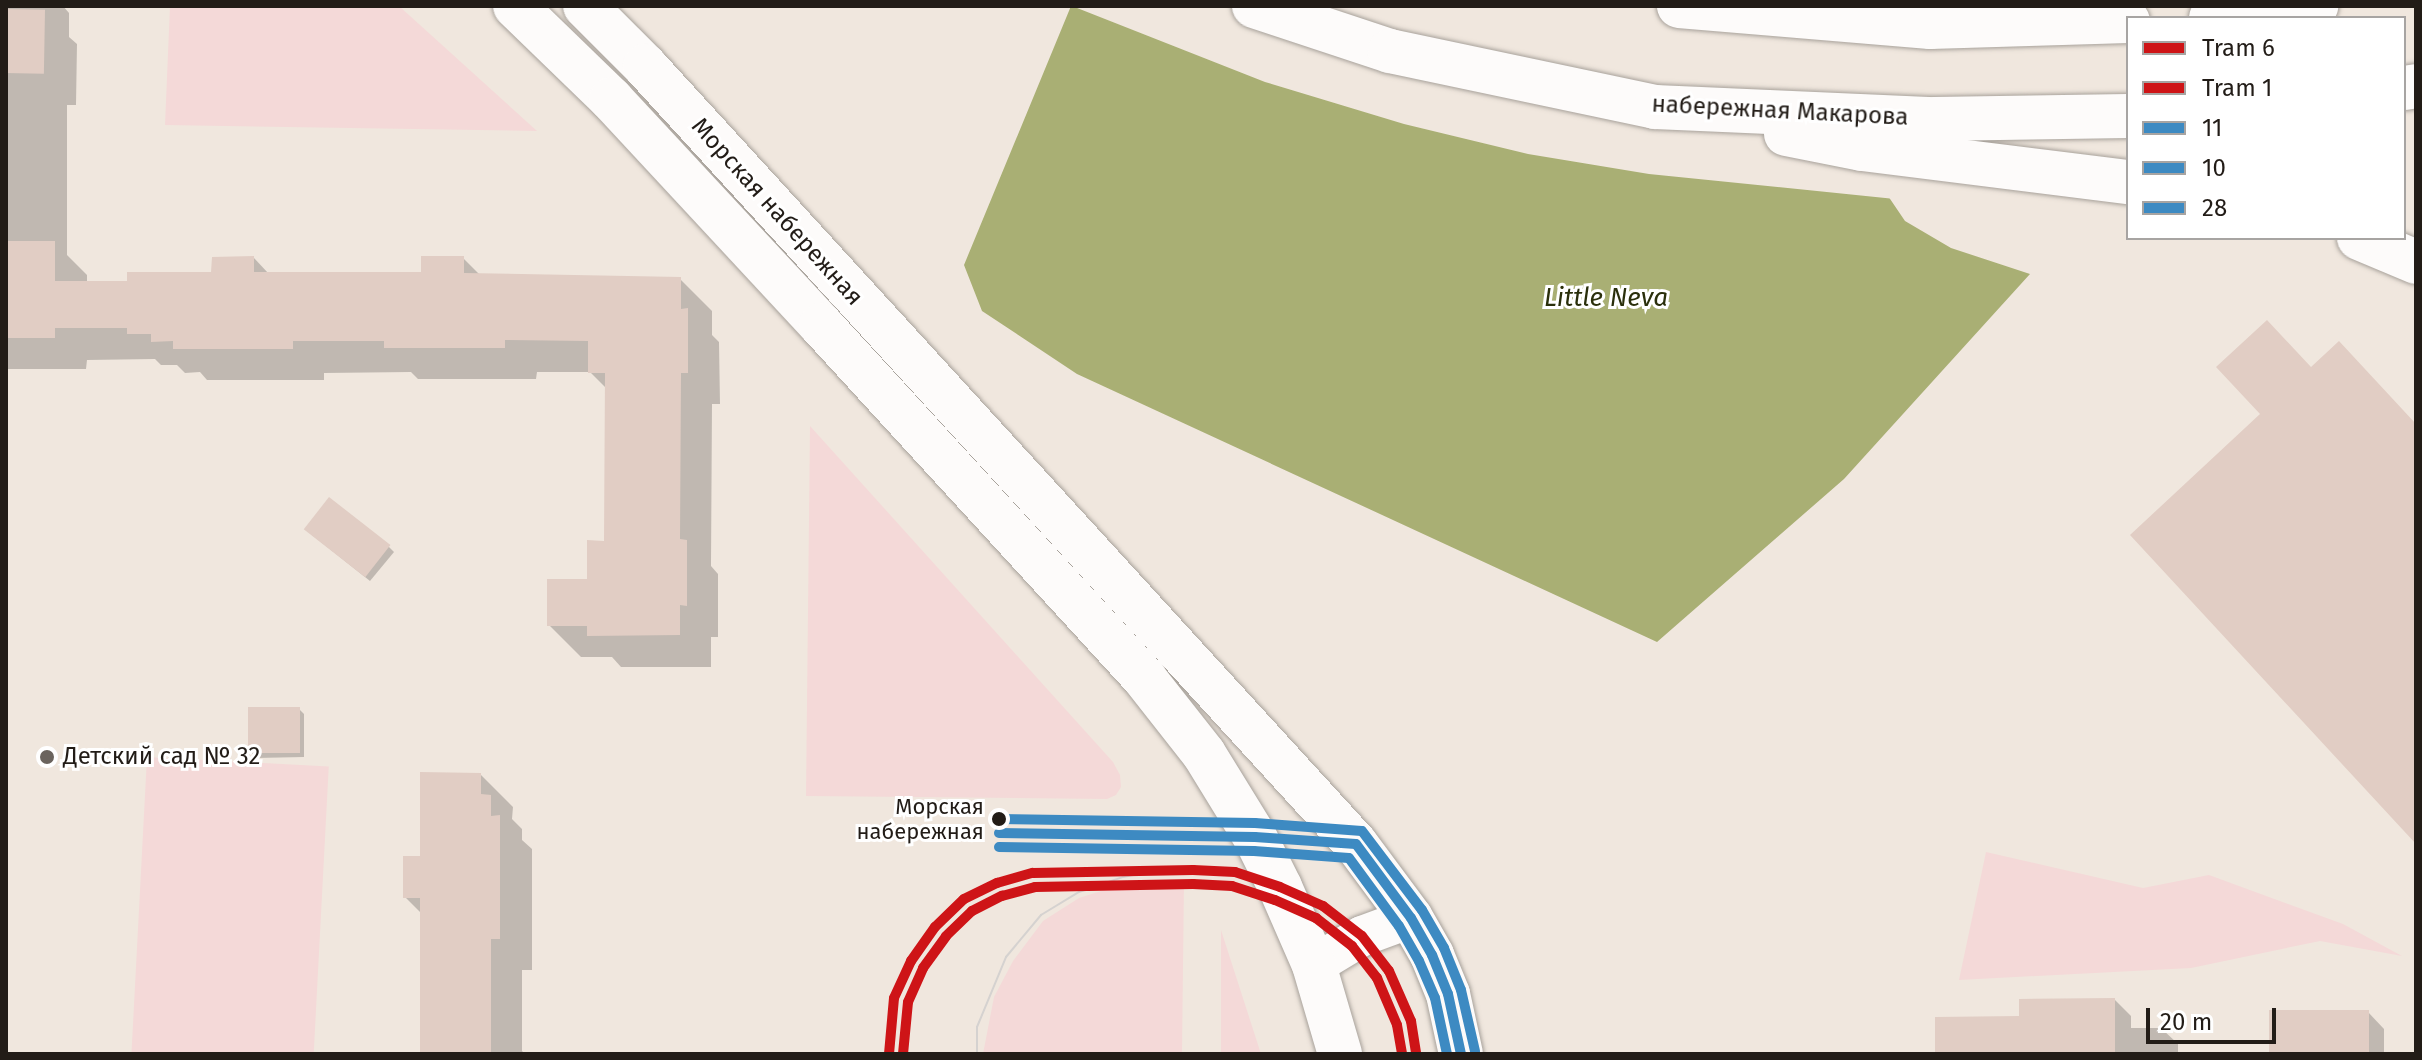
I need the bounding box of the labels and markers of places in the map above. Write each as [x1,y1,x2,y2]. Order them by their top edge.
place label: Детский сад № 32 [63,743,260,771]
marker: Детский сад № 32 [38,748,56,766]
place label: Морская набережная [856,793,984,844]
marker: Морская набережная [991,811,1007,827]

